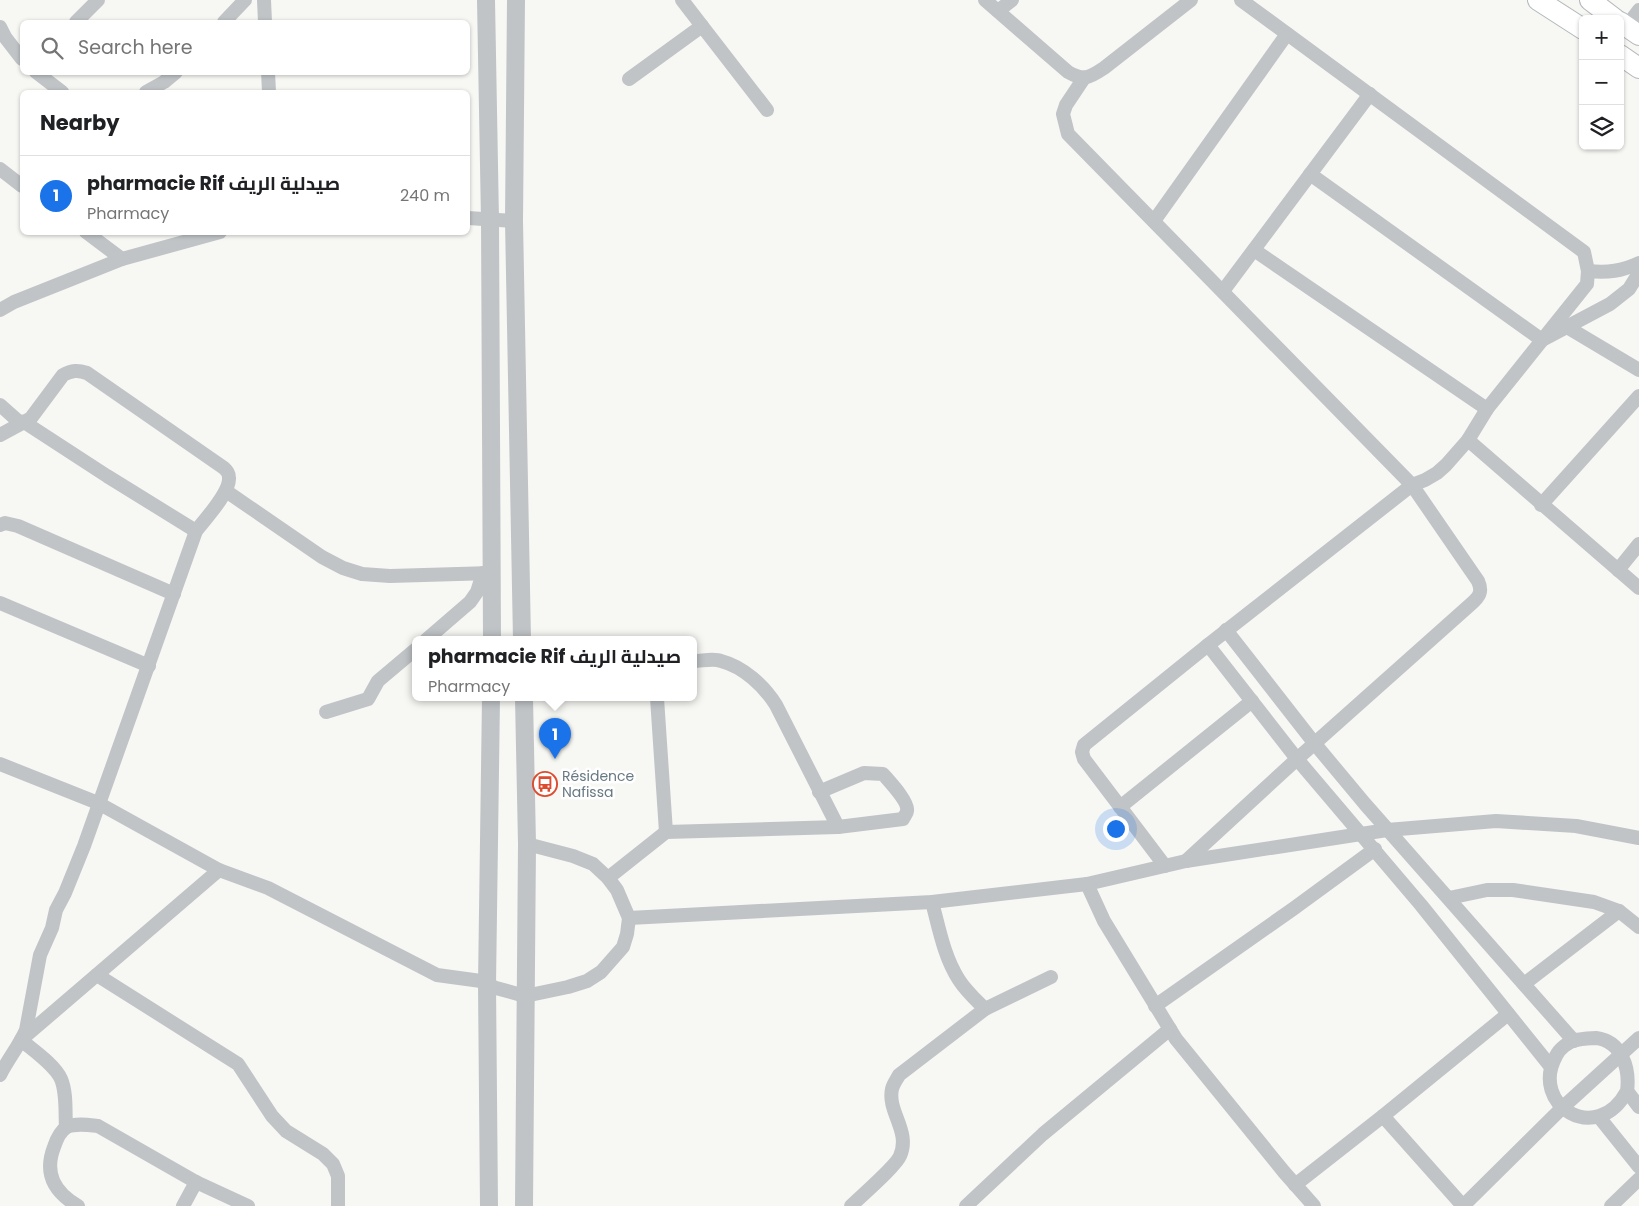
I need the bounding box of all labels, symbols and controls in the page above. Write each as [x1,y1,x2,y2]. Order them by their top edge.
map controls [1579,15,1624,150]
button: + [1579,15,1624,60]
search box [20,20,470,75]
icon: search [38,34,66,62]
text: Search here [78,34,192,61]
button: − [1579,60,1624,105]
button: layers [1579,105,1624,150]
text: Nearby [40,108,120,137]
text: pharmacie Rif صيدلية الريف [87,170,340,197]
text: 1 [53,184,59,207]
text: 240 m [400,184,450,207]
text: Pharmacy [87,202,169,225]
popup [412,636,697,701]
text: pharmacie Rif صيدلية الريف [428,643,681,670]
text: Pharmacy [428,675,510,698]
pin: 1 [539,718,571,759]
place label: Résidence Nafissa [562,766,635,802]
bus stop icon: Résidence Nafissa [532,771,558,797]
your location [1103,816,1129,842]

